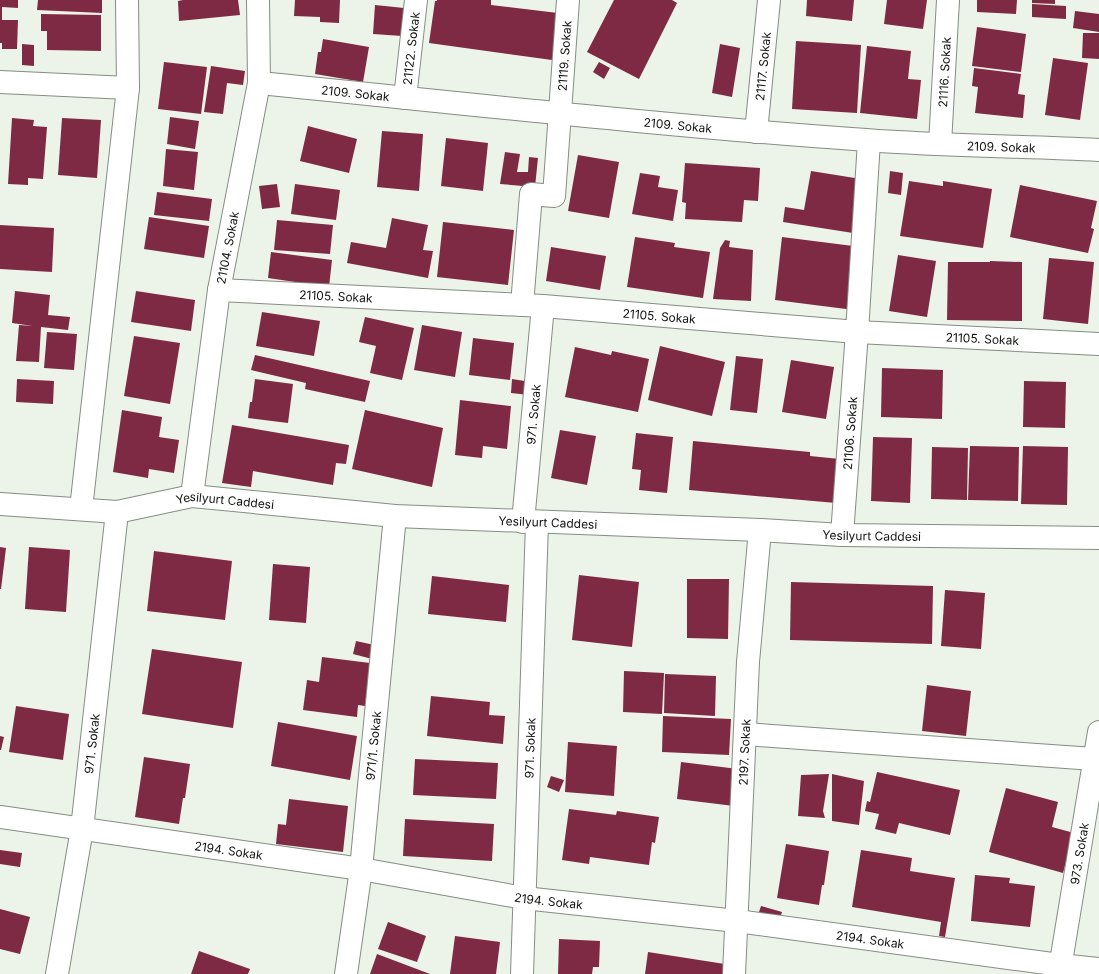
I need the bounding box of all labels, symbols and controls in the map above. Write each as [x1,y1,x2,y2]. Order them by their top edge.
street label: 21122. Sokak [399,11,422,86]
street label: 21119. Sokak [554,20,574,92]
street label: 21117. Sokak [752,31,773,101]
street label: 21116. Sokak [935,36,953,108]
street label: 2109. Sokak [321,82,391,104]
street label: 2109. Sokak [643,114,713,135]
street label: 2109. Sokak [967,138,1036,155]
street label: 21104. Sokak [213,210,242,285]
street label: 21105. Sokak [299,286,373,305]
street label: 21105. Sokak [622,305,697,326]
street label: 21105. Sokak [945,329,1020,348]
street label: 971. Sokak [523,383,543,445]
street label: 21106. Sokak [839,396,860,470]
street label: Yesilyurt Caddesi [174,488,275,512]
street label: Yesilyurt Caddesi [498,512,598,531]
street label: Yesilyurt Caddesi [822,526,921,543]
street label: 971/1. Sokak [362,710,384,781]
street label: 971. Sokak [81,712,102,775]
street label: 971. Sokak [521,717,538,779]
street label: 2197. Sokak [735,718,753,786]
street label: 973. Sokak [1066,821,1091,886]
street label: 2194. Sokak [194,838,264,862]
street label: 2194. Sokak [513,889,584,912]
street label: 2194. Sokak [835,927,906,951]

